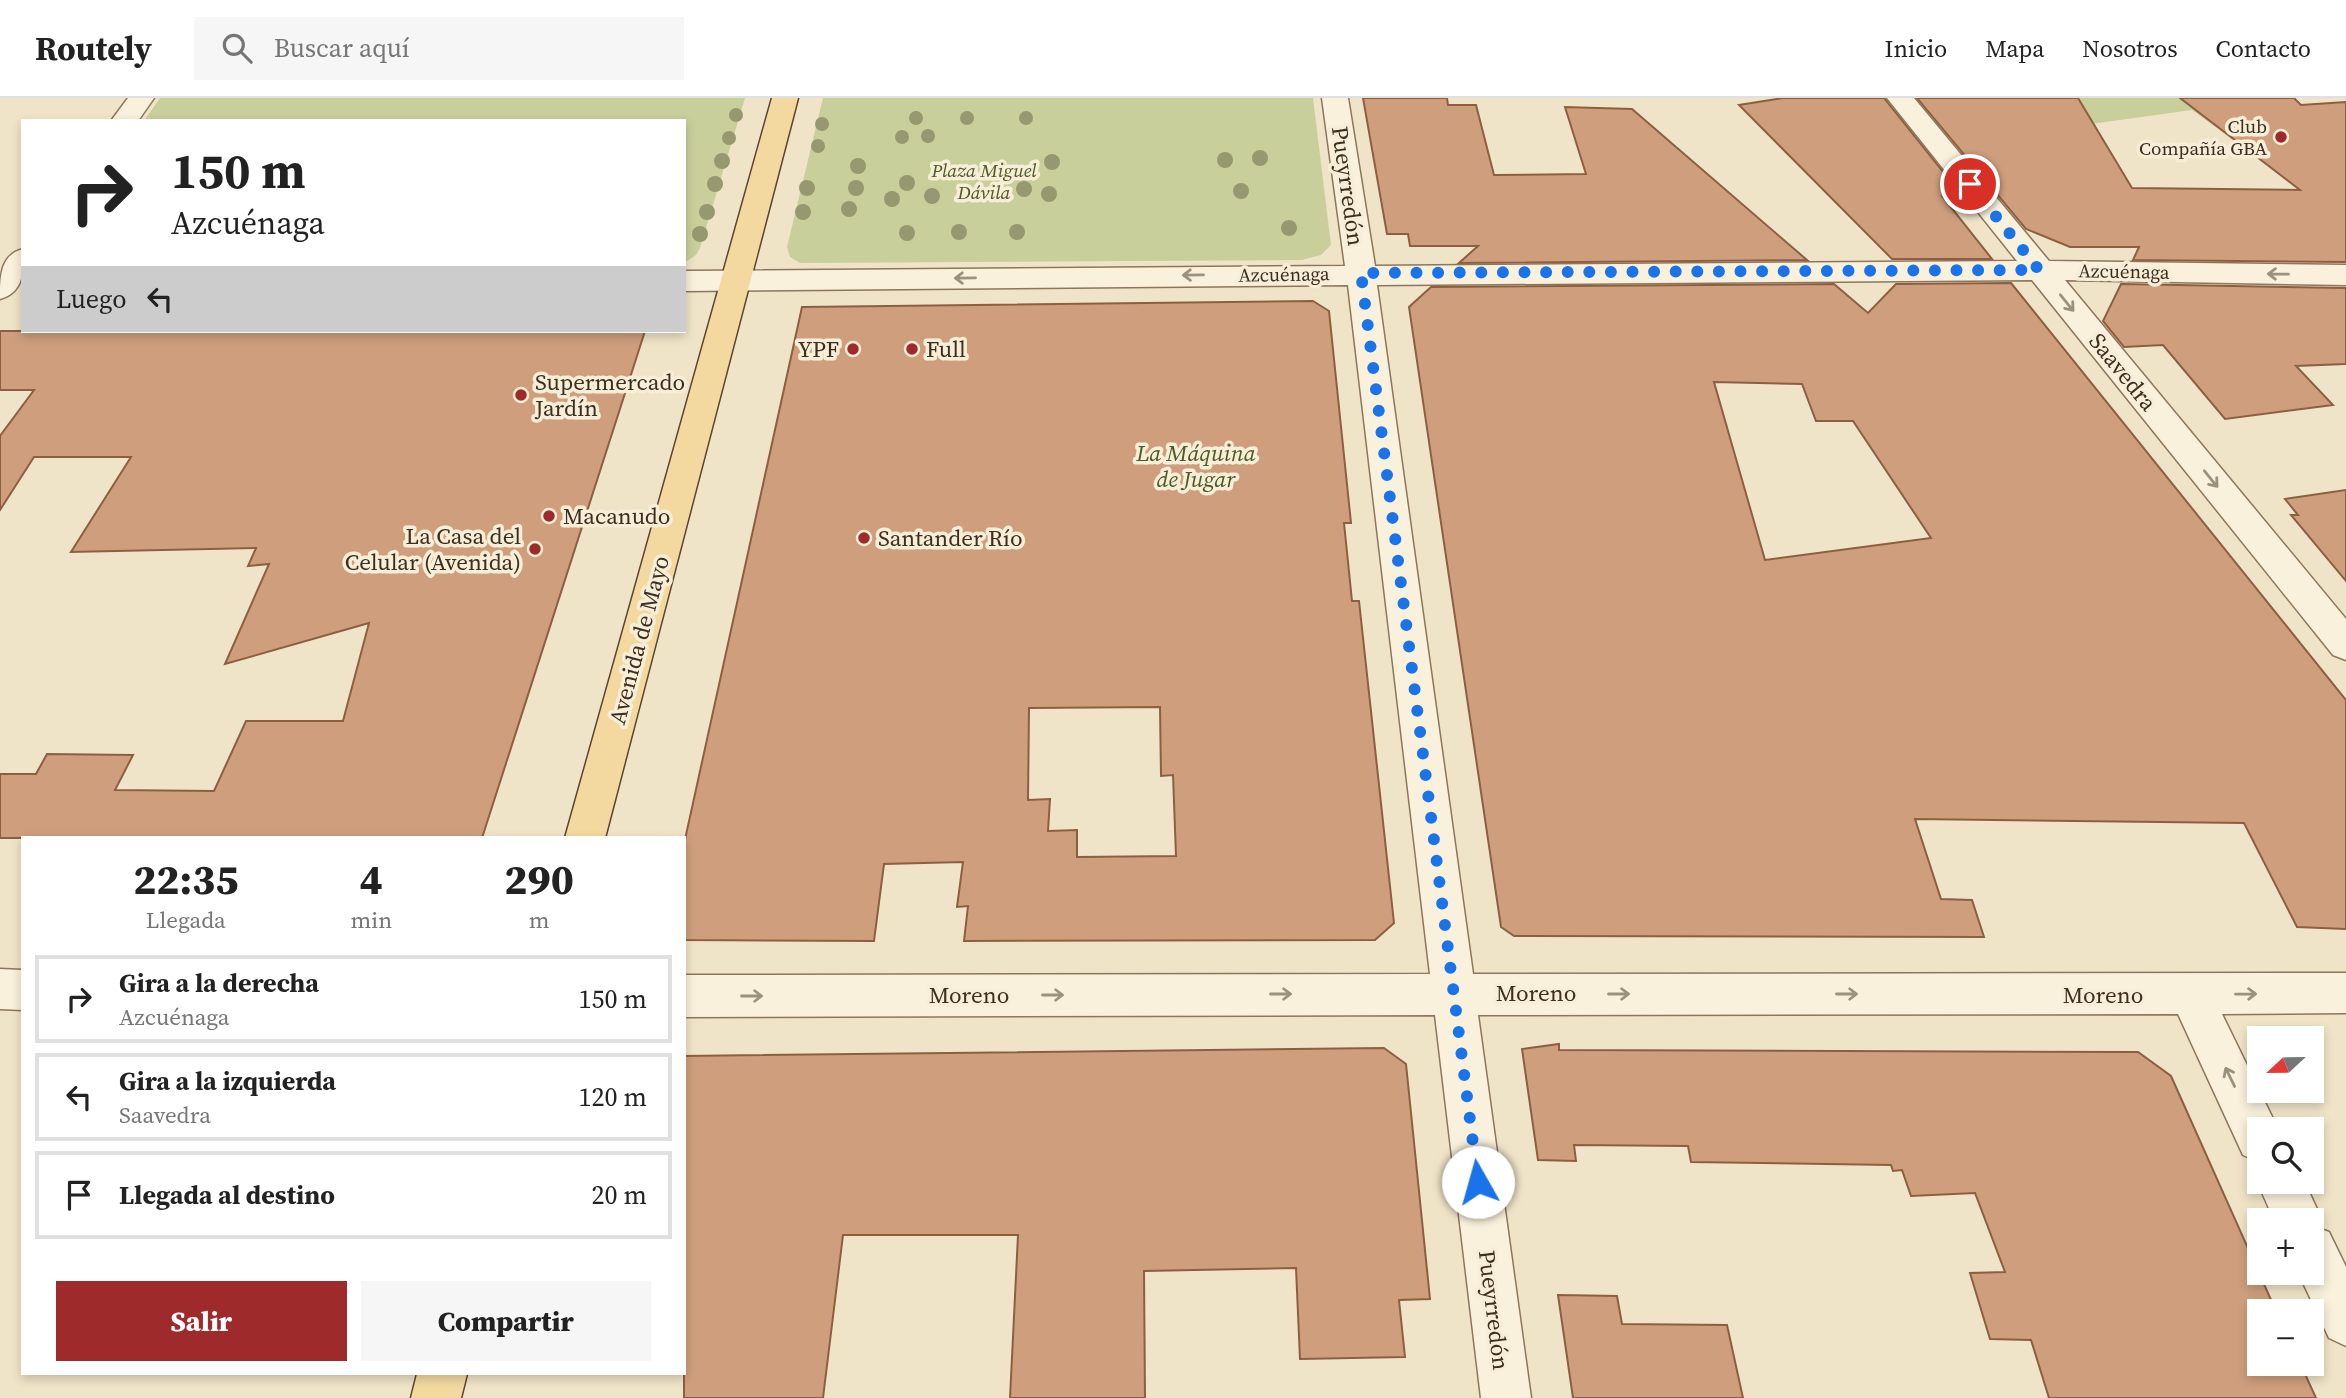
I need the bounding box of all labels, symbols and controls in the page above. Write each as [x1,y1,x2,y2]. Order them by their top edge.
search box [194,17,684,80]
text: Routely [35,26,152,71]
icon: search [218,29,256,67]
text: Buscar aquí [274,30,410,66]
text: Inicio [1885,32,1947,65]
text: Mapa [1985,32,2044,65]
text: Nosotros [2082,32,2178,65]
text: Contacto [2216,32,2311,65]
place label: Club Compañía GBA [2139,113,2267,161]
street label: Pueyrredón [1324,124,1372,248]
marker: Club Compañía GBA [2273,129,2289,145]
text: 150 m [171,137,306,204]
icon: right [56,147,147,238]
pin [1940,154,2000,214]
park label: Plaza Miguel Dávila [930,157,1037,205]
icon: arrive [1951,165,1989,203]
text: Azcuénaga [171,201,325,245]
street label: Azcuénaga [2078,257,2170,285]
street label: Azcuénaga [1238,260,1330,288]
one-way arrow [2267,267,2290,281]
one-way arrow [1182,268,1205,282]
one-way arrow [954,271,977,285]
icon: left [141,280,179,318]
text: Luego [56,281,127,317]
one-way arrow [2059,294,2074,312]
street label: Saavedra [2082,326,2165,418]
place label: YPF [798,333,839,365]
place label: Full [926,333,966,365]
marker: YPF [845,341,861,357]
marker: Full [904,341,920,357]
place label: Supermercado Jardín [534,366,685,424]
marker: Supermercado Jardín [513,387,529,403]
park label: La Máquina de Jugar [1135,437,1256,495]
one-way arrow [2203,470,2218,488]
place label: Macanudo [563,500,670,532]
marker: Macanudo [541,508,557,524]
place label: La Casa del Celular (Avenida) [345,520,521,578]
place label: Santander Río [878,522,1023,554]
marker: Santander Río [856,530,872,546]
marker: La Casa del Celular (Avenida) [527,541,543,557]
street label: Avenida de Mayo [601,552,677,728]
text: 22:35 [133,850,238,908]
text: 4 [360,850,383,908]
text: 290 [504,850,574,908]
text: Llegada [146,904,226,936]
text: min [351,904,392,936]
text: m [529,904,549,936]
text: Gira a la derecha [119,965,319,1001]
street label: Moreno [1496,977,1576,1009]
street label: Moreno [929,979,1009,1011]
street label: Moreno [2063,979,2143,1011]
icon: right [60,980,98,1018]
text: 150 m [579,981,647,1017]
one-way arrow [1269,987,1292,1001]
one-way arrow [1608,987,1631,1000]
one-way arrow [2234,987,2257,1001]
one-way arrow [1042,988,1065,1002]
one-way arrow [1835,988,1858,1001]
one-way arrow [741,989,764,1003]
text: Azcuénaga [119,1001,229,1033]
north arrow [2247,1026,2324,1102]
map controls [2247,1026,2324,1376]
text: Gira a la izquierda [119,1063,336,1099]
one-way arrow [2223,1067,2236,1088]
icon: left [60,1078,98,1116]
text: 120 m [579,1079,647,1115]
text: Saavedra [119,1099,211,1131]
button: search [2247,1117,2324,1194]
position arrow [1441,1145,1515,1219]
icon: arrive [60,1176,98,1214]
text: Llegada al destino [119,1177,335,1213]
text: 20 m [592,1177,647,1213]
button: + [2247,1208,2324,1285]
street label: Pueyrredón [1471,1248,1517,1372]
button: Salir [56,1281,347,1361]
button: Compartir [361,1281,651,1361]
button: − [2247,1299,2324,1376]

